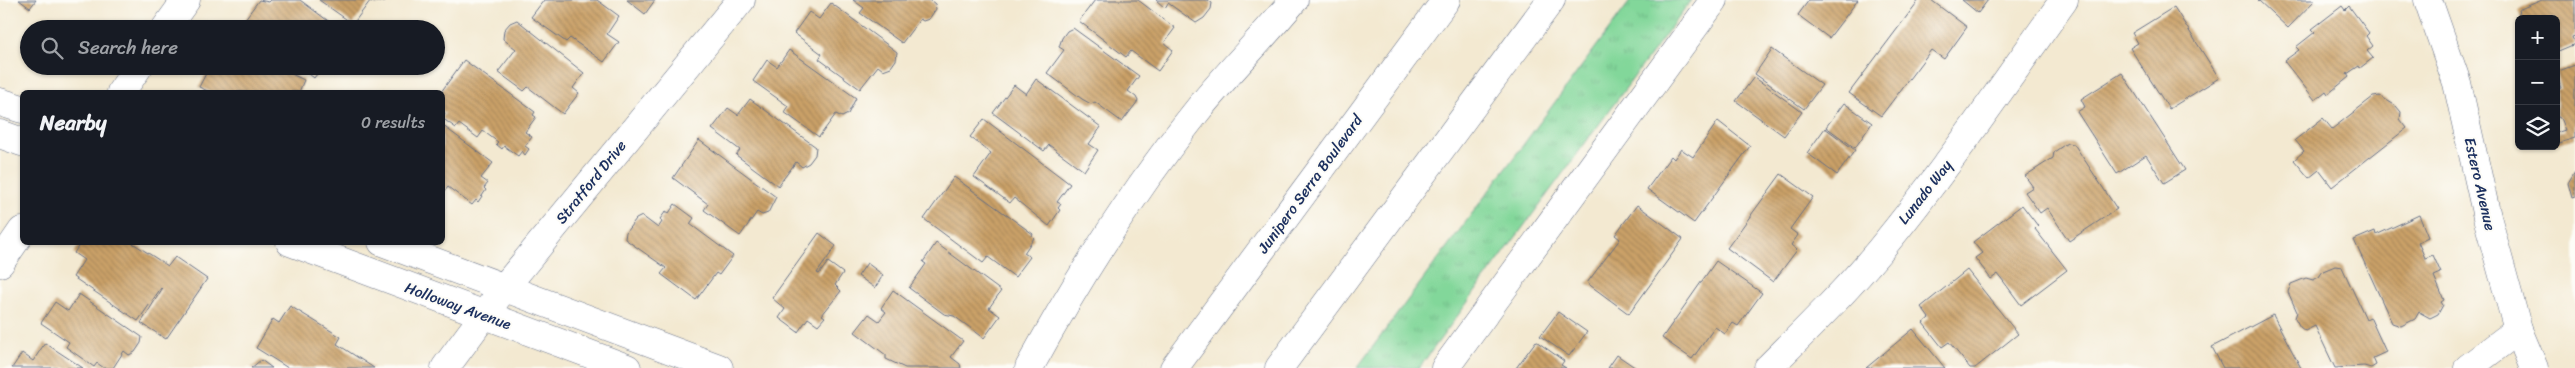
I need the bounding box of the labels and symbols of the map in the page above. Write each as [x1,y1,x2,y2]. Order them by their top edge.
street label: Junipero Serra Boulevard [1250,108,1370,260]
street label: Stratford Drive [549,134,633,230]
street label: Estero Avenue [2457,135,2503,234]
street label: Lunado Way [1891,154,1959,230]
street label: Holloway Avenue [401,275,515,337]

